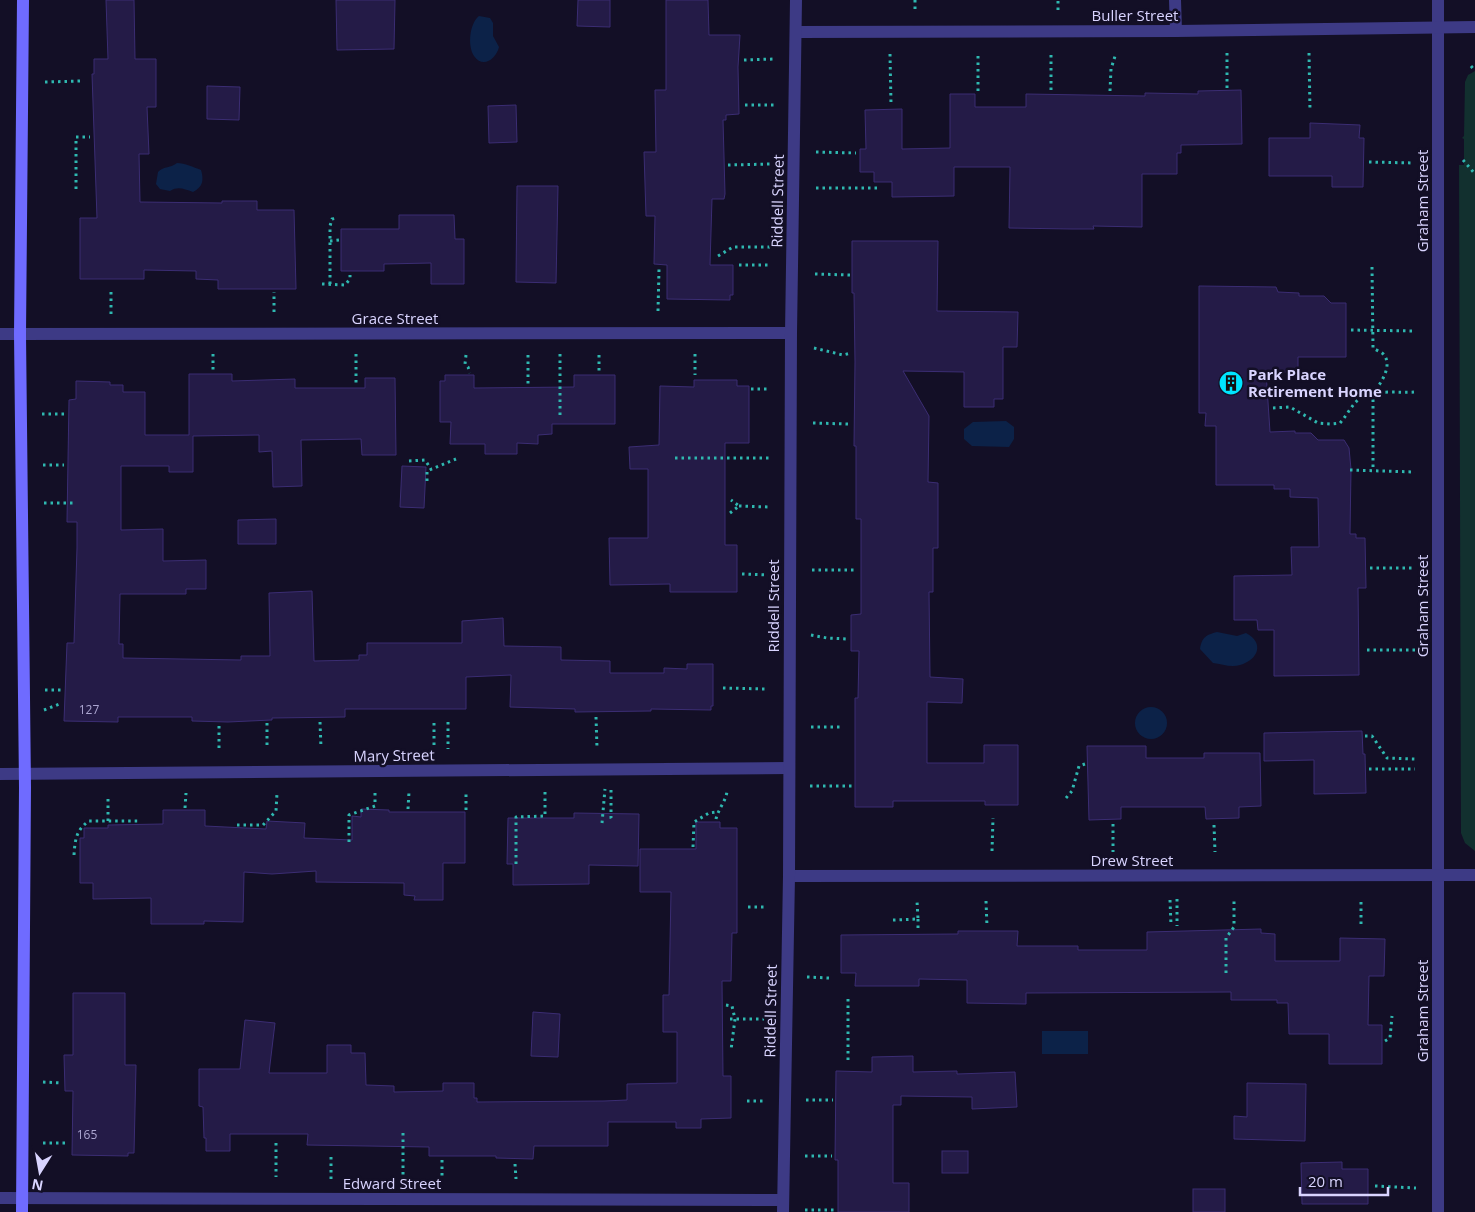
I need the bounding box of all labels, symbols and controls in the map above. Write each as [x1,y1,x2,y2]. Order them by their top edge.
street label: Buller Street [1092,5,1178,25]
street label: Graham Street [1412,150,1432,252]
street label: Riddell Street [766,154,788,248]
street label: Grace Street [352,308,438,328]
place label: Park Place Retirement Home [1248,364,1382,401]
building icon: Park Place Retirement Home [1218,370,1244,396]
street label: Graham Street [1412,555,1432,657]
street label: Riddell Street [763,559,783,653]
house number: 127 [79,701,99,718]
street label: Mary Street [353,744,435,766]
street label: Drew Street [1091,850,1173,870]
street label: Graham Street [1412,960,1432,1062]
street label: Riddell Street [759,964,781,1058]
house number: 165 [77,1126,97,1143]
north arrow [15,1147,65,1197]
scale bar [1300,1164,1388,1196]
text: 20 m [1308,1171,1343,1191]
street label: Edward Street [343,1173,441,1193]
text: N [30,1175,45,1196]

